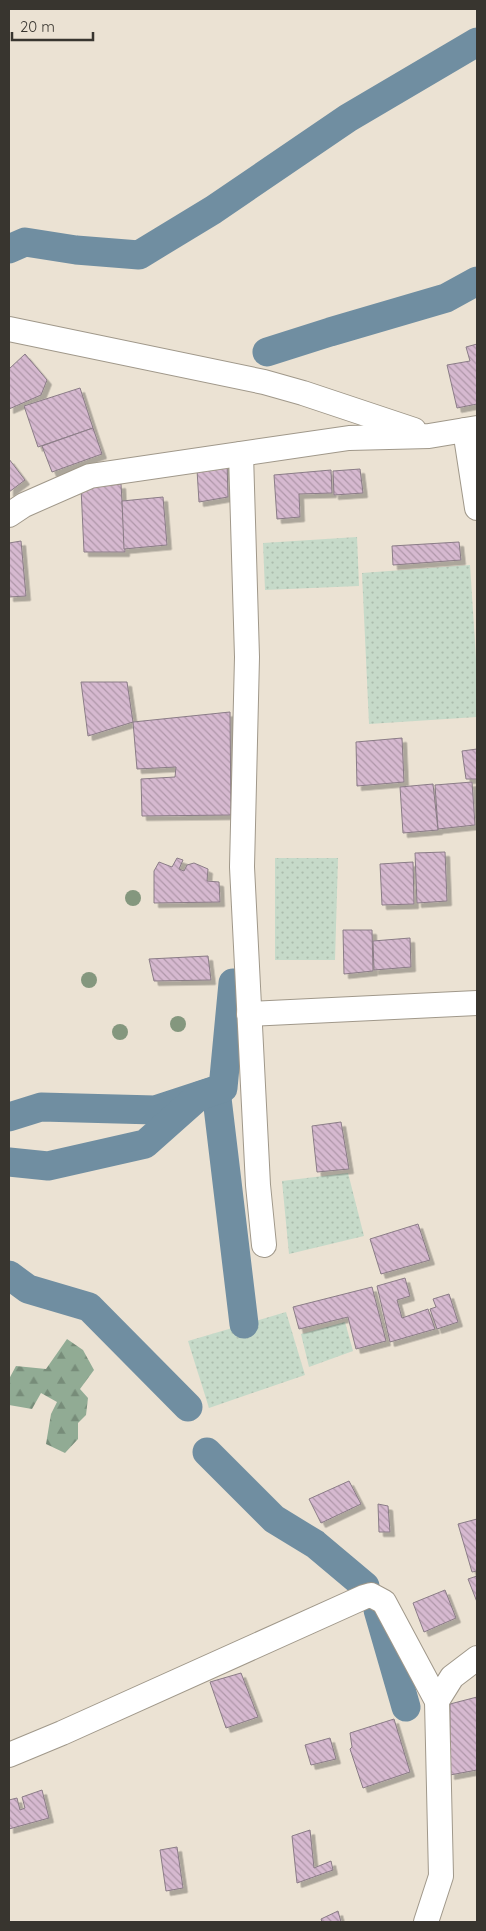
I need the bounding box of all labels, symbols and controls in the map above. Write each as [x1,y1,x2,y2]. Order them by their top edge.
scale bar [12,10,94,42]
text: 20 m [20,17,55,36]

